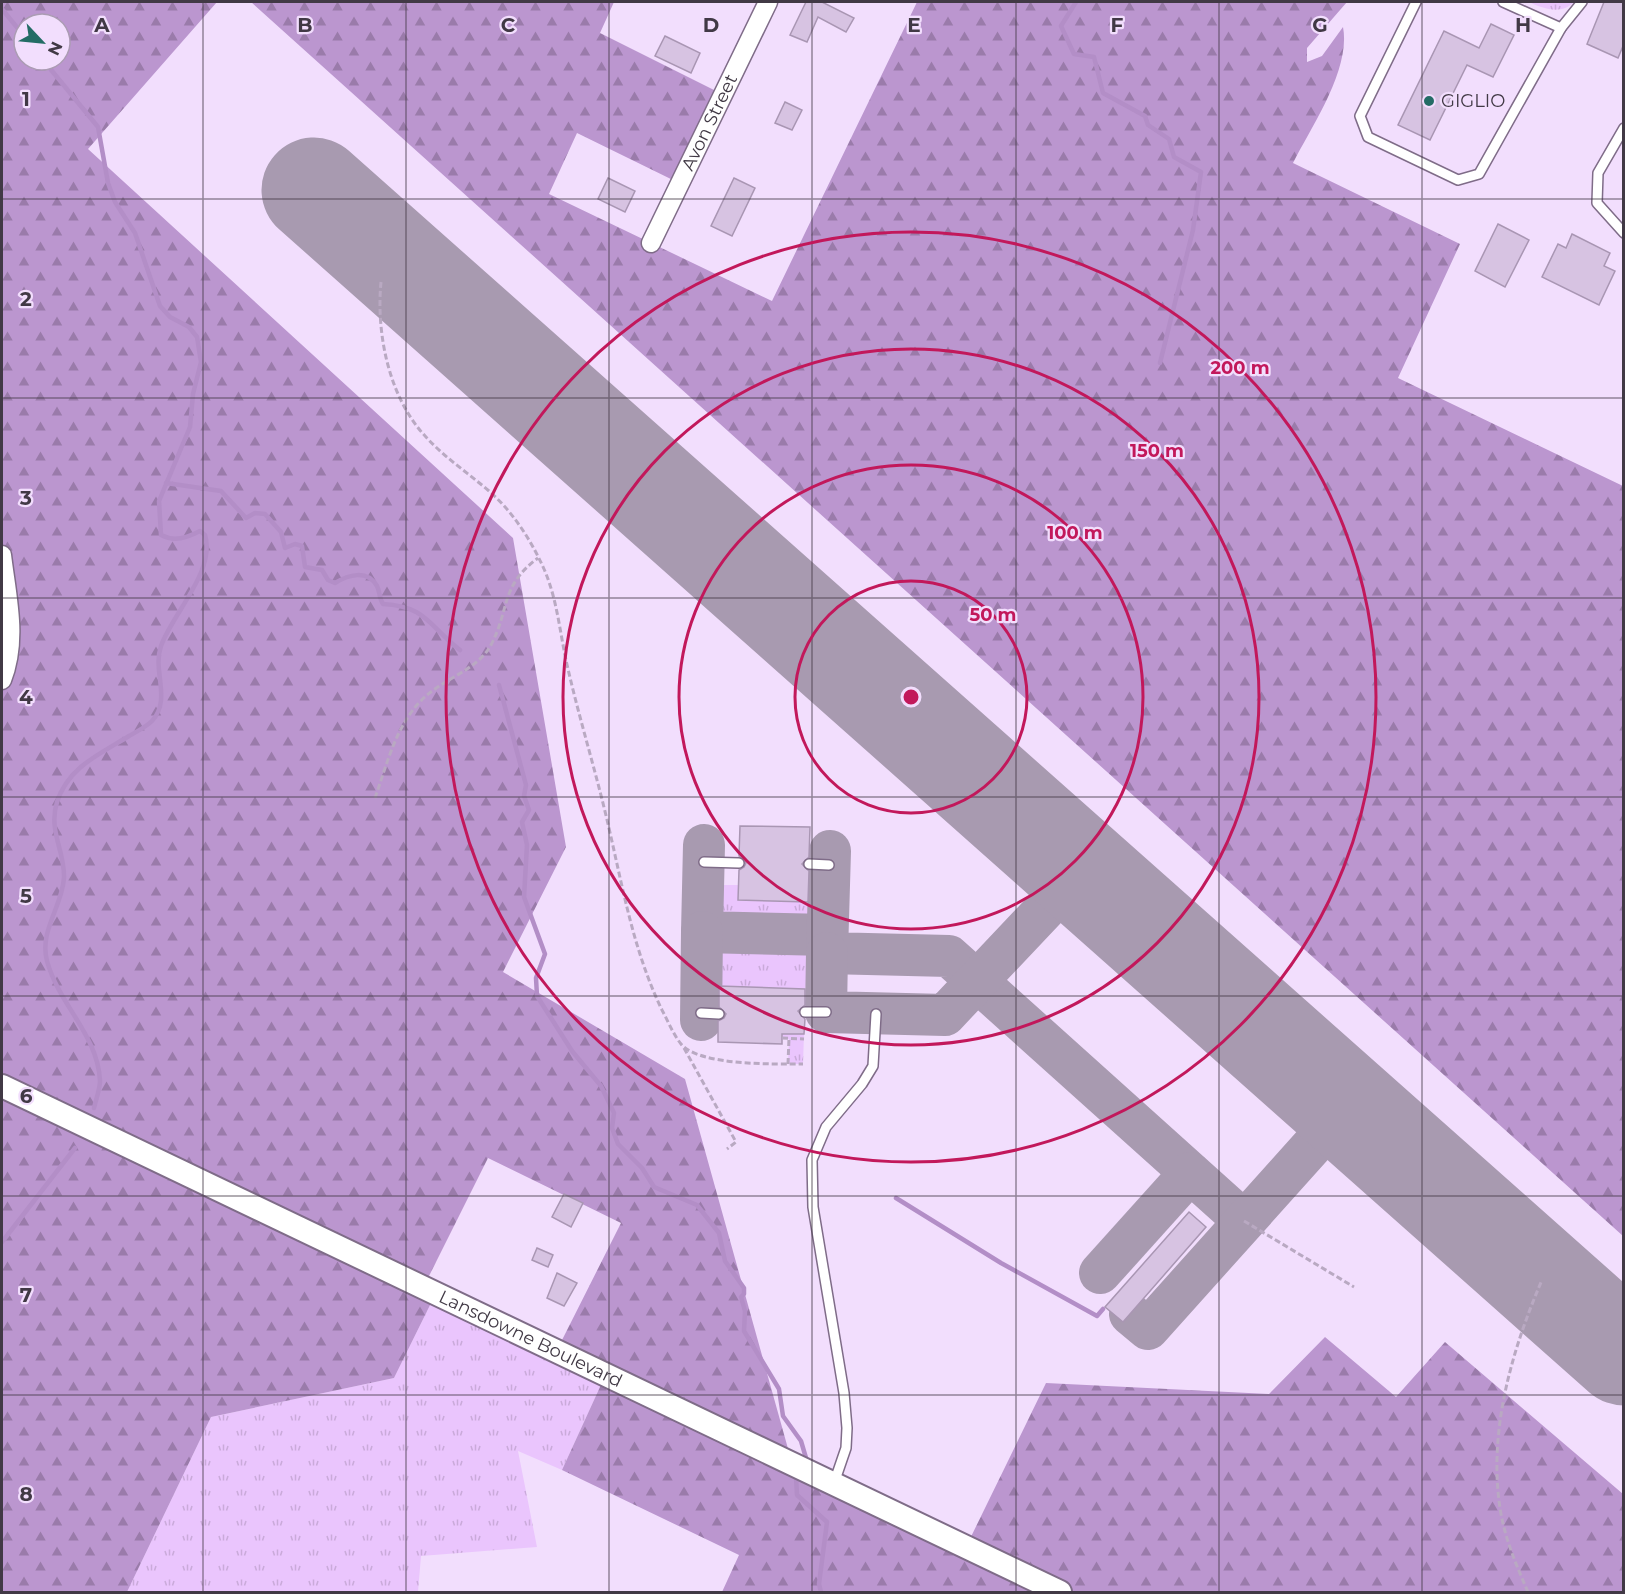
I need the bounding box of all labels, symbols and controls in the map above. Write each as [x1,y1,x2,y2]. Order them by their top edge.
north arrow [12,12,72,72]
text: A [93,13,110,37]
text: B [297,13,313,37]
text: C [501,13,516,37]
text: D [703,13,719,37]
text: E [907,13,921,37]
text: F [1111,13,1124,37]
text: G [1312,13,1328,37]
text: H [1515,13,1531,37]
text: N [44,38,66,58]
street label: Avon Street [677,71,742,174]
text: 1 [22,87,30,111]
place label: GIGLIO [1441,90,1505,112]
marker: GIGLIO [1422,94,1436,108]
text: 2 [20,287,32,311]
text: 200 m [1210,357,1270,379]
text: 150 m [1130,440,1184,462]
text: 3 [19,486,32,510]
text: 100 m [1047,522,1103,544]
text: 50 m [970,604,1016,626]
text: 4 [19,685,33,709]
centre of rings [901,687,921,707]
text: 5 [20,884,32,908]
text: 6 [20,1084,33,1108]
text: 7 [20,1283,32,1307]
street label: Lansdowne Boulevard [435,1286,626,1392]
text: 8 [19,1482,33,1506]

